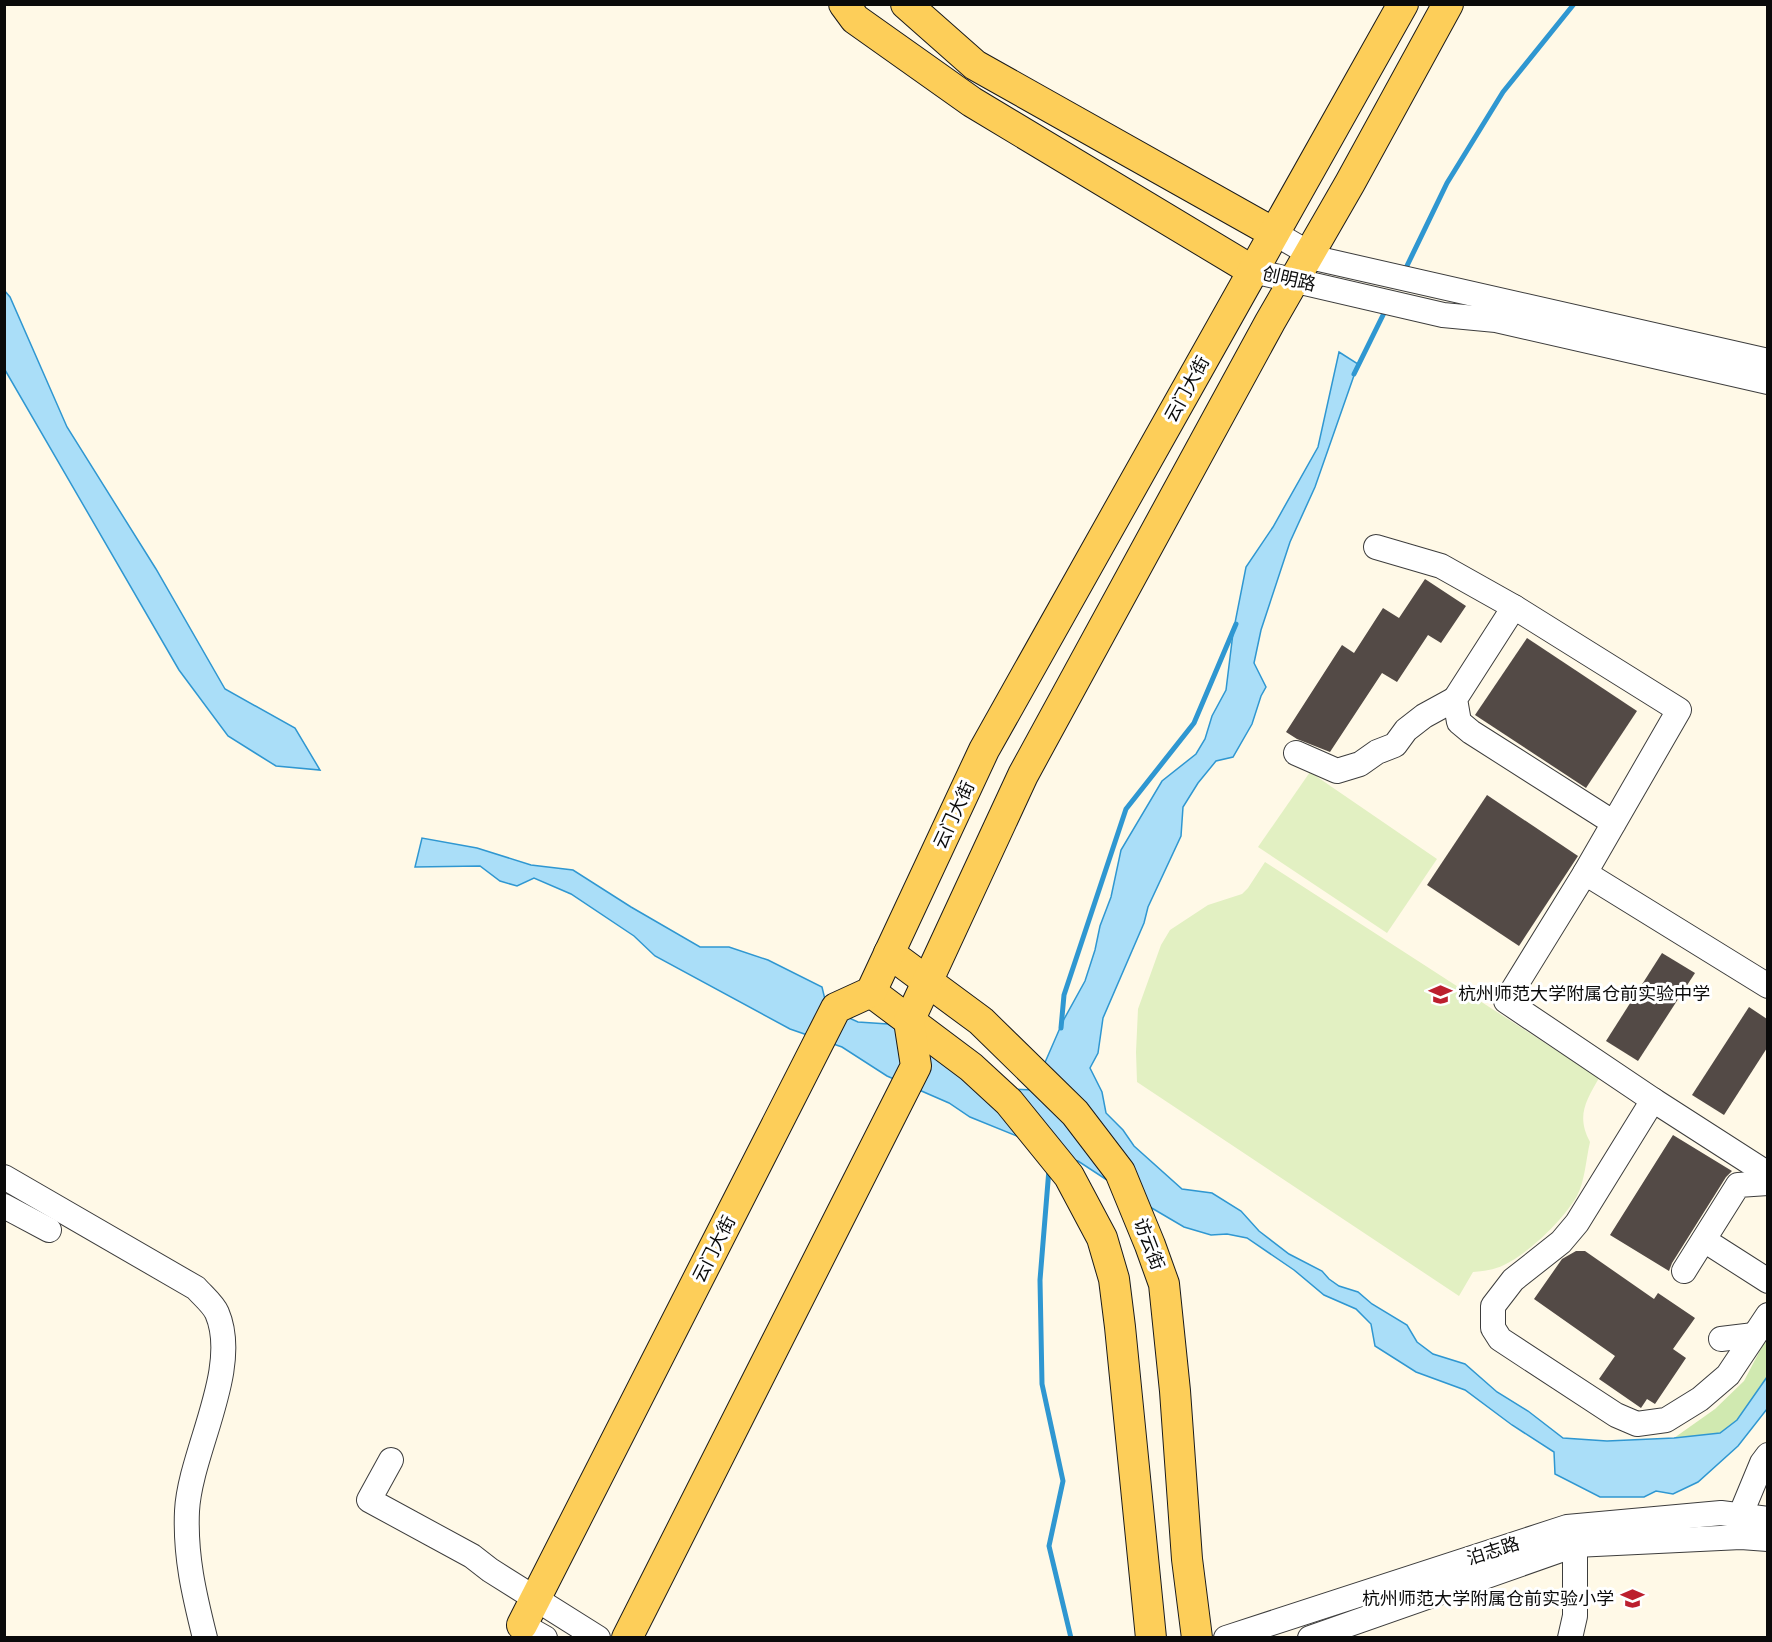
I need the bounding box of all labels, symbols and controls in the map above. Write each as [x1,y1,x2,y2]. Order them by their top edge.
street label: 创明路 [1260,262,1318,296]
street label: 云门大街 [1160,352,1214,426]
street label: 云门大街 [929,778,979,852]
school or university icon: 杭州师范大学附属仓前实验中学 [1427,981,1453,1007]
place label: 杭州师范大学附属仓前实验中学 [1458,983,1710,1005]
street label: 云门大街 [688,1212,740,1286]
street label: 访云街 [1129,1215,1169,1273]
street label: 泊志路 [1464,1532,1522,1570]
school or university icon: 杭州师范大学附属仓前实验小学 [1619,1586,1645,1612]
place label: 杭州师范大学附属仓前实验小学 [1362,1588,1614,1610]

